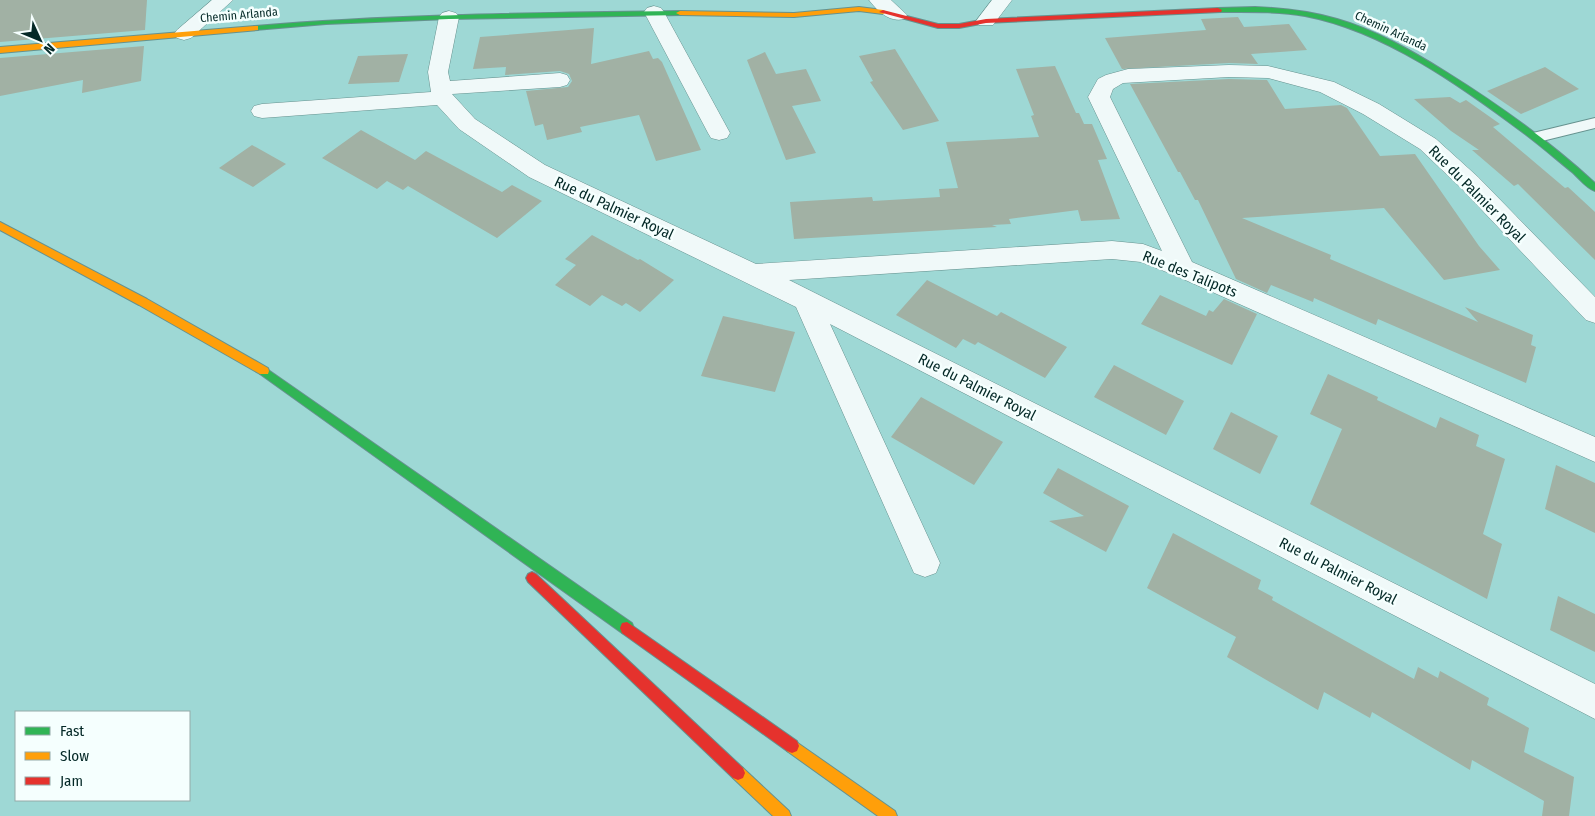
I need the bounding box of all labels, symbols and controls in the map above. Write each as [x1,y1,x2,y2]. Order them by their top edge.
street label: Chemin Arlanda [200,5,278,25]
street label: Chemin Arlanda [1353,8,1429,54]
north arrow [15,15,65,65]
text: N [40,40,58,58]
street label: Rue du Palmier Royal [1425,142,1529,246]
street label: Rue du Palmier Royal [552,172,677,244]
street label: Rue des Talipots [1140,247,1240,301]
street label: Rue du Palmier Royal [915,350,1039,424]
street label: Rue du Palmier Royal [1276,534,1400,608]
legend [15,711,190,801]
text: Fast [60,722,84,740]
text: Slow [60,747,89,765]
text: Jam [60,772,83,790]

